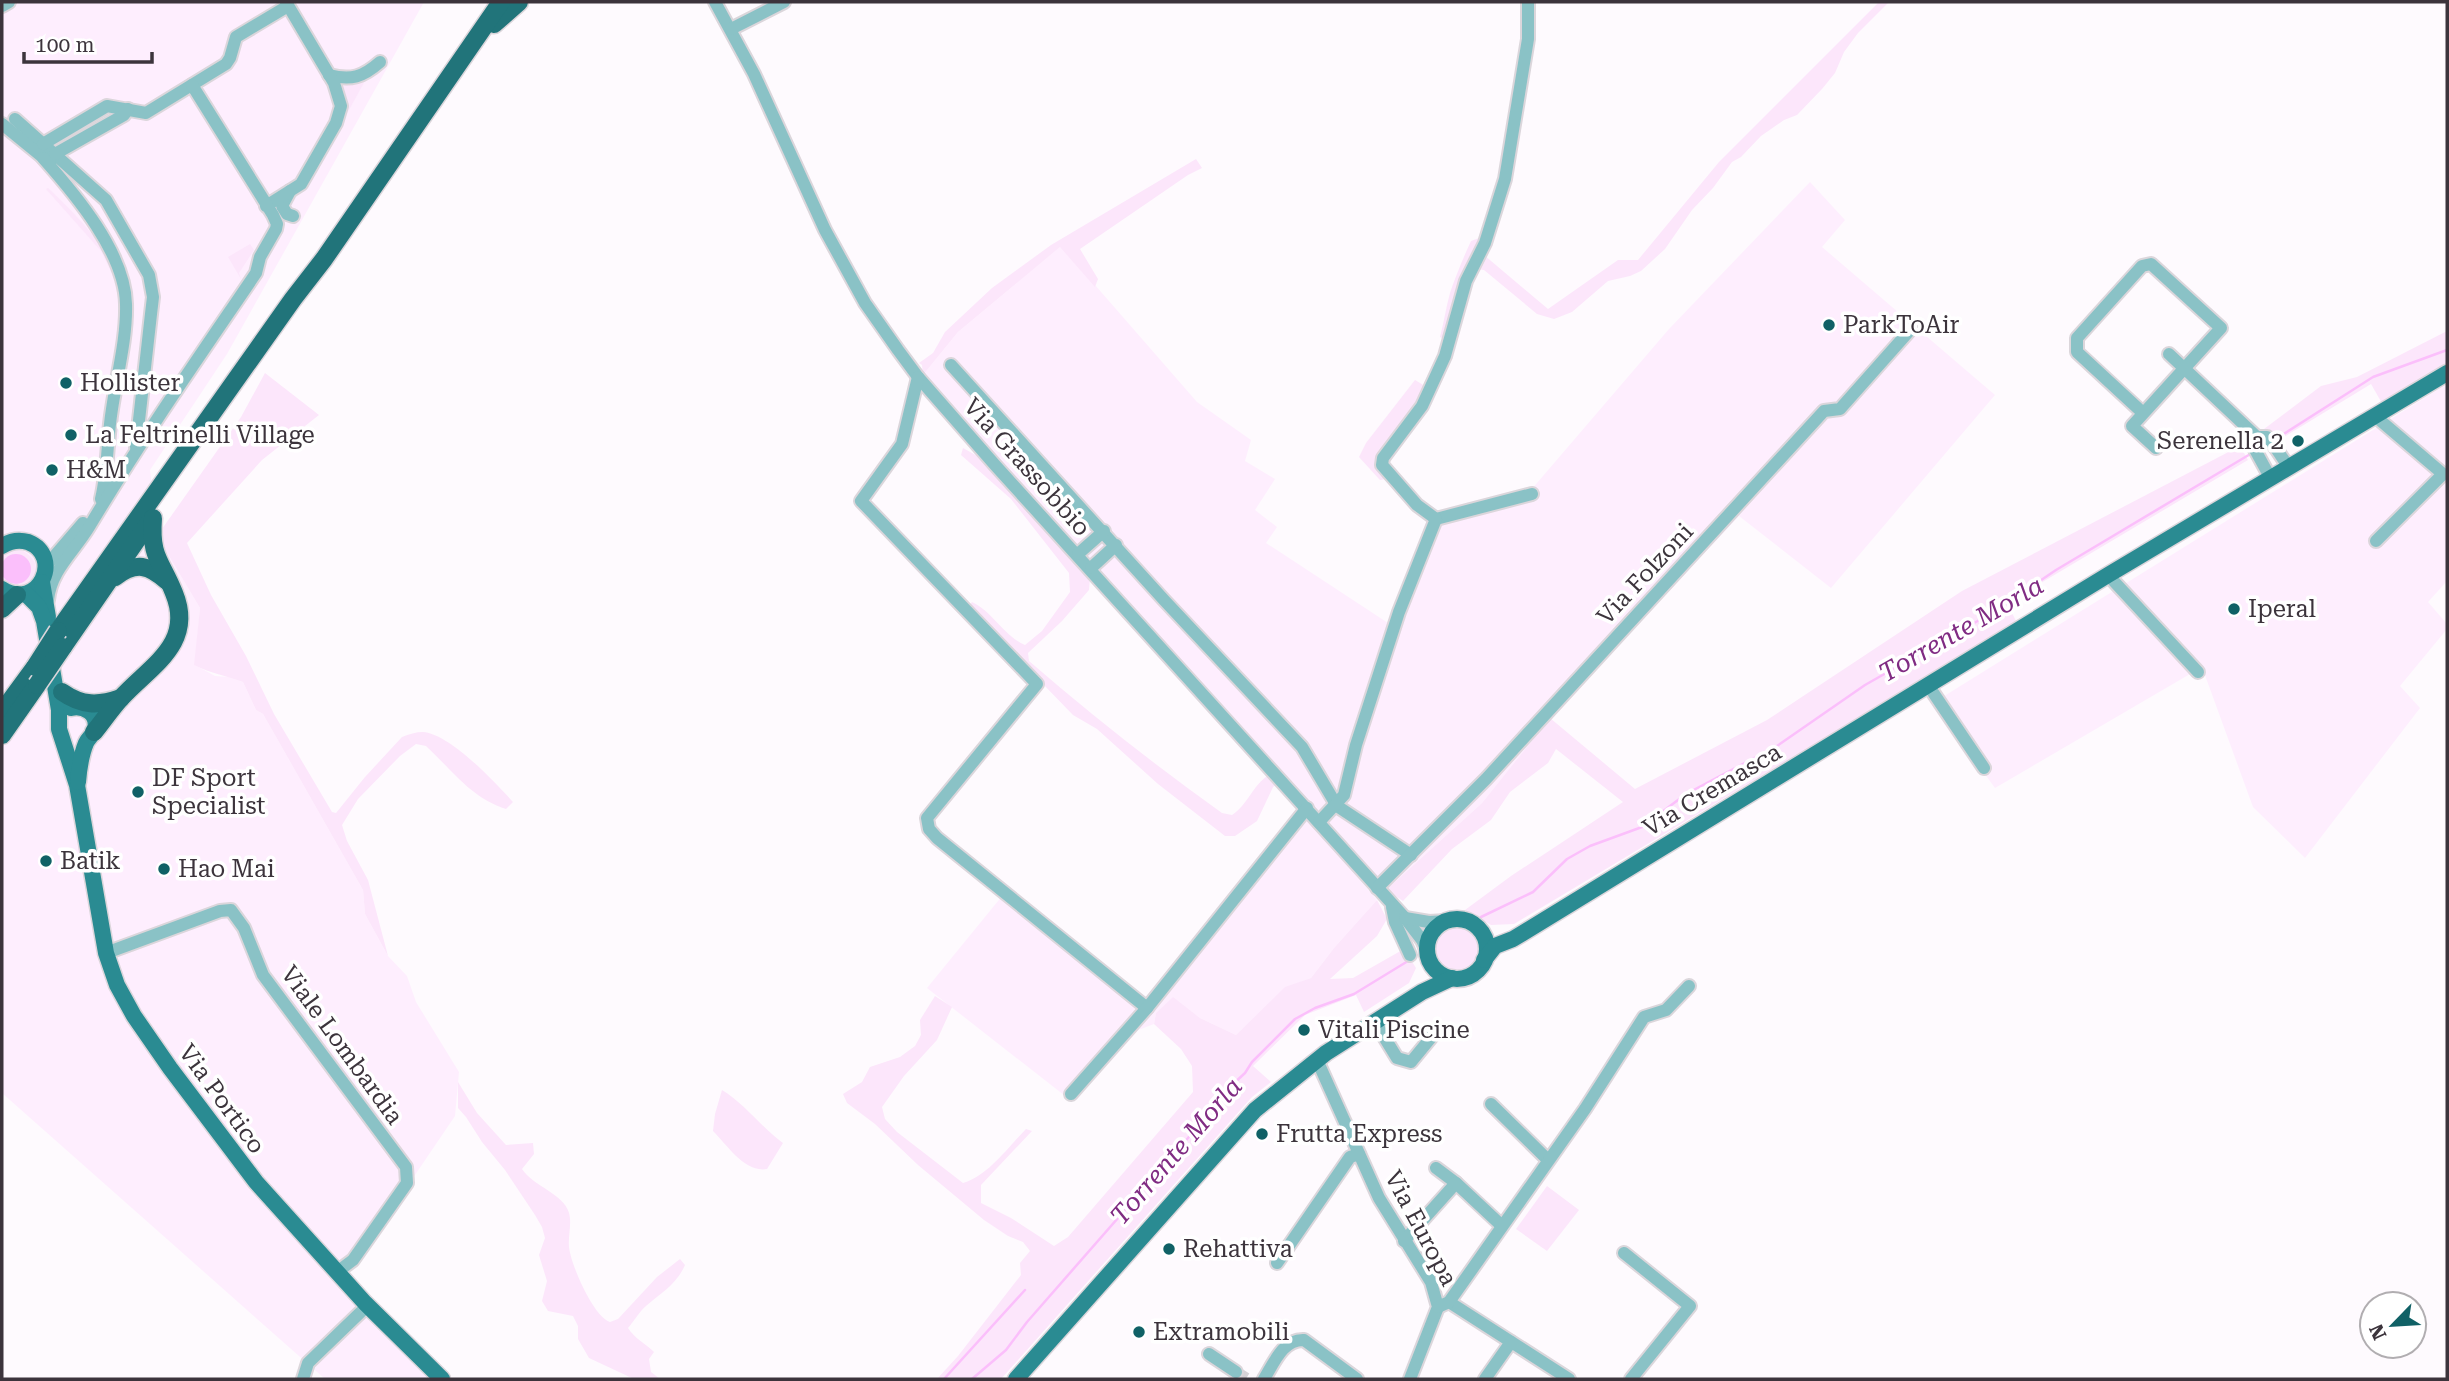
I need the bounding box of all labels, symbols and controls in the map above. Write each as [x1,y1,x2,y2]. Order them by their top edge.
scale bar [24,21,152,65]
text: 100 m [35,33,95,57]
place label: ParkToAir [1843,311,1960,339]
marker: ParkToAir [1821,317,1837,333]
place label: Hollister [80,369,180,397]
marker: Hollister [58,375,74,391]
street label: Via Grassobbio [958,392,1096,542]
place label: La Feltrinelli Village [85,421,315,449]
marker: La Feltrinelli Village [63,427,79,443]
place label: Serenella 2 [2157,427,2284,455]
marker: Serenella 2 [2290,433,2306,449]
place label: H&M [66,456,126,484]
marker: H&M [44,462,60,478]
street label: Via Folzoni [1591,517,1699,630]
water label: Torrente Morla [1873,570,2049,688]
place label: Iperal [2248,595,2316,623]
marker: Iperal [2226,601,2242,617]
street label: Via Cremasca [1638,738,1786,842]
place label: DF Sport Specialist [152,764,266,820]
marker: DF Sport Specialist [130,784,146,800]
place label: Batik [60,847,121,875]
marker: Batik [38,853,54,869]
place label: Hao Mai [178,855,275,883]
marker: Hao Mai [156,861,172,877]
street label: Viale Lombardia [275,960,409,1130]
place label: Vitali Piscine [1318,1016,1470,1044]
marker: Vitali Piscine [1296,1022,1312,1038]
street label: Via Portico [173,1039,271,1159]
water label: Torrente Morla [1104,1071,1248,1231]
place label: Frutta Express [1276,1120,1442,1148]
marker: Frutta Express [1254,1126,1270,1142]
street label: Via Europa [1379,1166,1463,1290]
place label: Rehattiva [1183,1235,1293,1263]
marker: Rehattiva [1161,1241,1177,1257]
north arrow [2358,1290,2428,1360]
place label: Extramobili [1153,1318,1290,1346]
text: N [2364,1320,2392,1343]
marker: Extramobili [1131,1324,1147,1340]

